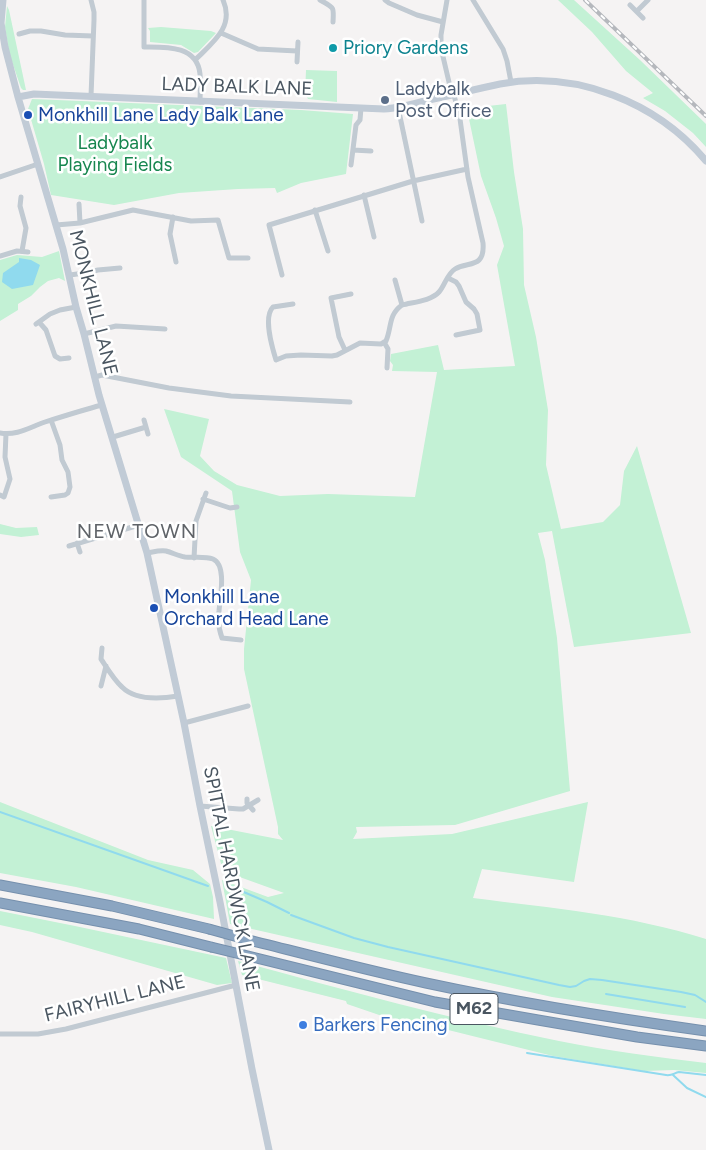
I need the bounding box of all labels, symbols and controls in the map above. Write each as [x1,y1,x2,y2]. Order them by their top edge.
place label: Priory Gardens [343,37,468,59]
marker: Priory Gardens [327,42,339,54]
street label: LADY BALK LANE [161,73,313,101]
place label: Ladybalk Post Office [395,78,491,122]
marker: Ladybalk Post Office [379,94,391,106]
place label: Monkhill Lane Lady Balk Lane [38,104,284,126]
marker: Monkhill Lane Lady Balk Lane [22,109,34,121]
park label: Ladybalk Playing Fields [58,132,172,176]
street label: MONKHILL LANE [64,228,122,378]
district label: NEW TOWN [76,520,198,544]
place label: Monkhill Lane Orchard Head Lane [164,586,329,630]
marker: Monkhill Lane Orchard Head Lane [148,602,160,614]
street label: SPITTAL HARDWICK LANE [198,764,264,994]
street label: FAIRYHILL LANE [42,970,188,1028]
road number: M62 [450,994,498,1024]
place label: Barkers Fencing [313,1014,448,1036]
marker: Barkers Fencing [297,1019,309,1031]

